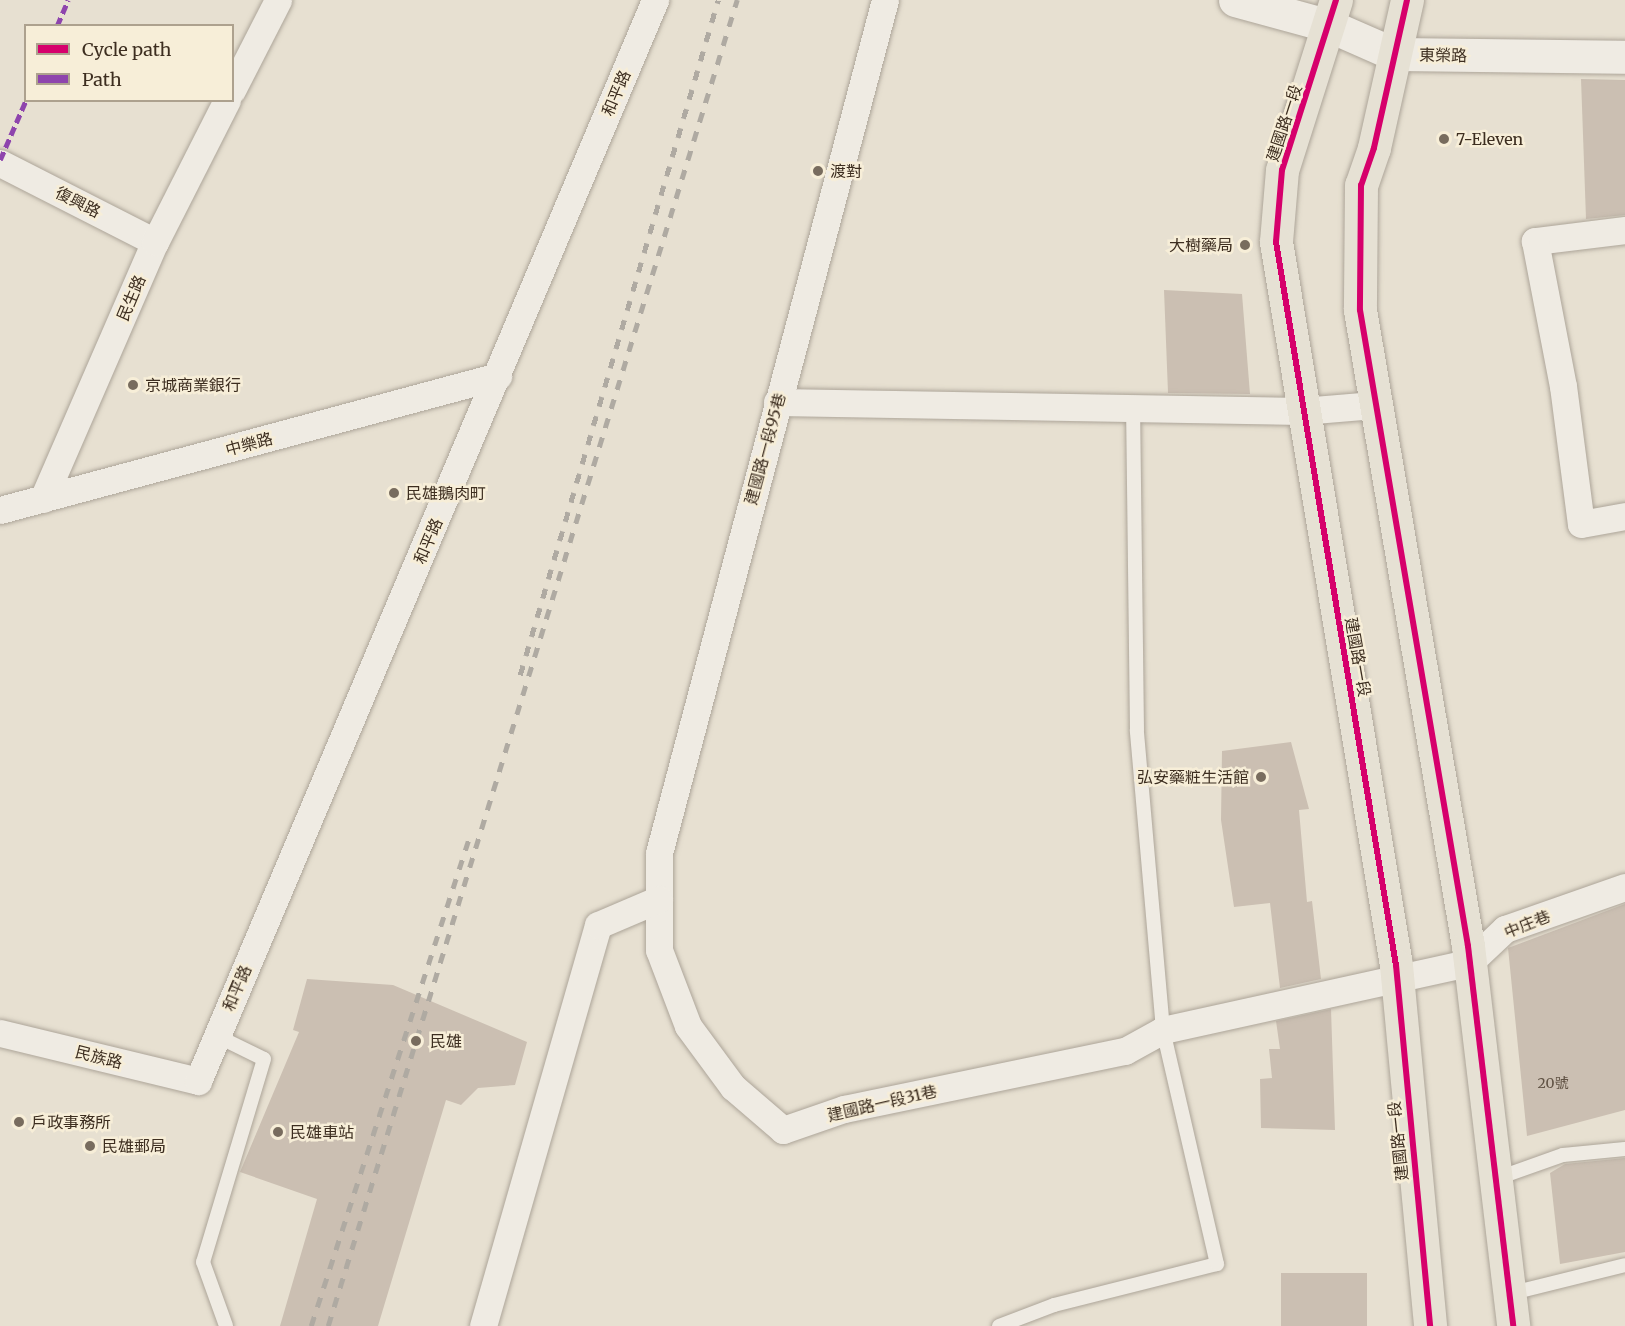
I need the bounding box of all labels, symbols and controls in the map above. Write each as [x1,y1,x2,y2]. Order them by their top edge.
legend [24,24,234,102]
text: Cycle path [82,38,171,61]
street label: 東榮路 [1419,45,1467,65]
street label: 和平路 [598,67,634,119]
text: Path [82,68,122,91]
street label: 建國路一段 [1263,82,1305,164]
place label: 7-Eleven [1456,129,1523,149]
marker: 7-Eleven [1437,132,1451,146]
place label: 渡對 [830,161,862,181]
marker: 渡對 [811,164,825,178]
street label: 復興路 [52,183,104,221]
place label: 大樹藥局 [1169,235,1233,255]
marker: 大樹藥局 [1238,238,1252,252]
street label: 民生路 [113,272,149,324]
place label: 京城商業銀行 [145,375,241,395]
marker: 京城商業銀行 [126,378,140,392]
street label: 建國路一段95巷 [741,391,789,507]
street label: 中樂路 [223,429,275,459]
place label: 民雄鵝肉町 [406,483,486,503]
marker: 民雄鵝肉町 [387,486,401,500]
street label: 和平路 [410,515,446,567]
street label: 建國路一段 [1342,616,1374,698]
place label: 弘安藥粧生活館 [1137,767,1249,787]
marker: 弘安藥粧生活館 [1254,770,1268,784]
street label: 中庄巷 [1501,906,1553,942]
street label: 和平路 [219,962,255,1014]
place label: 民雄 [430,1031,462,1051]
marker: 民雄 [407,1032,425,1050]
street label: 民族路 [73,1042,125,1072]
house number: 20號 [1537,1075,1569,1091]
street label: 建國路一段31巷 [825,1081,939,1125]
street label: 建國路一段 [1384,1100,1412,1182]
place label: 戶政事務所 [31,1112,111,1132]
marker: 戶政事務所 [12,1115,26,1129]
place label: 民雄車站 [290,1122,354,1142]
marker: 民雄車站 [271,1125,285,1139]
place label: 民雄郵局 [102,1136,166,1156]
marker: 民雄郵局 [83,1139,97,1153]

